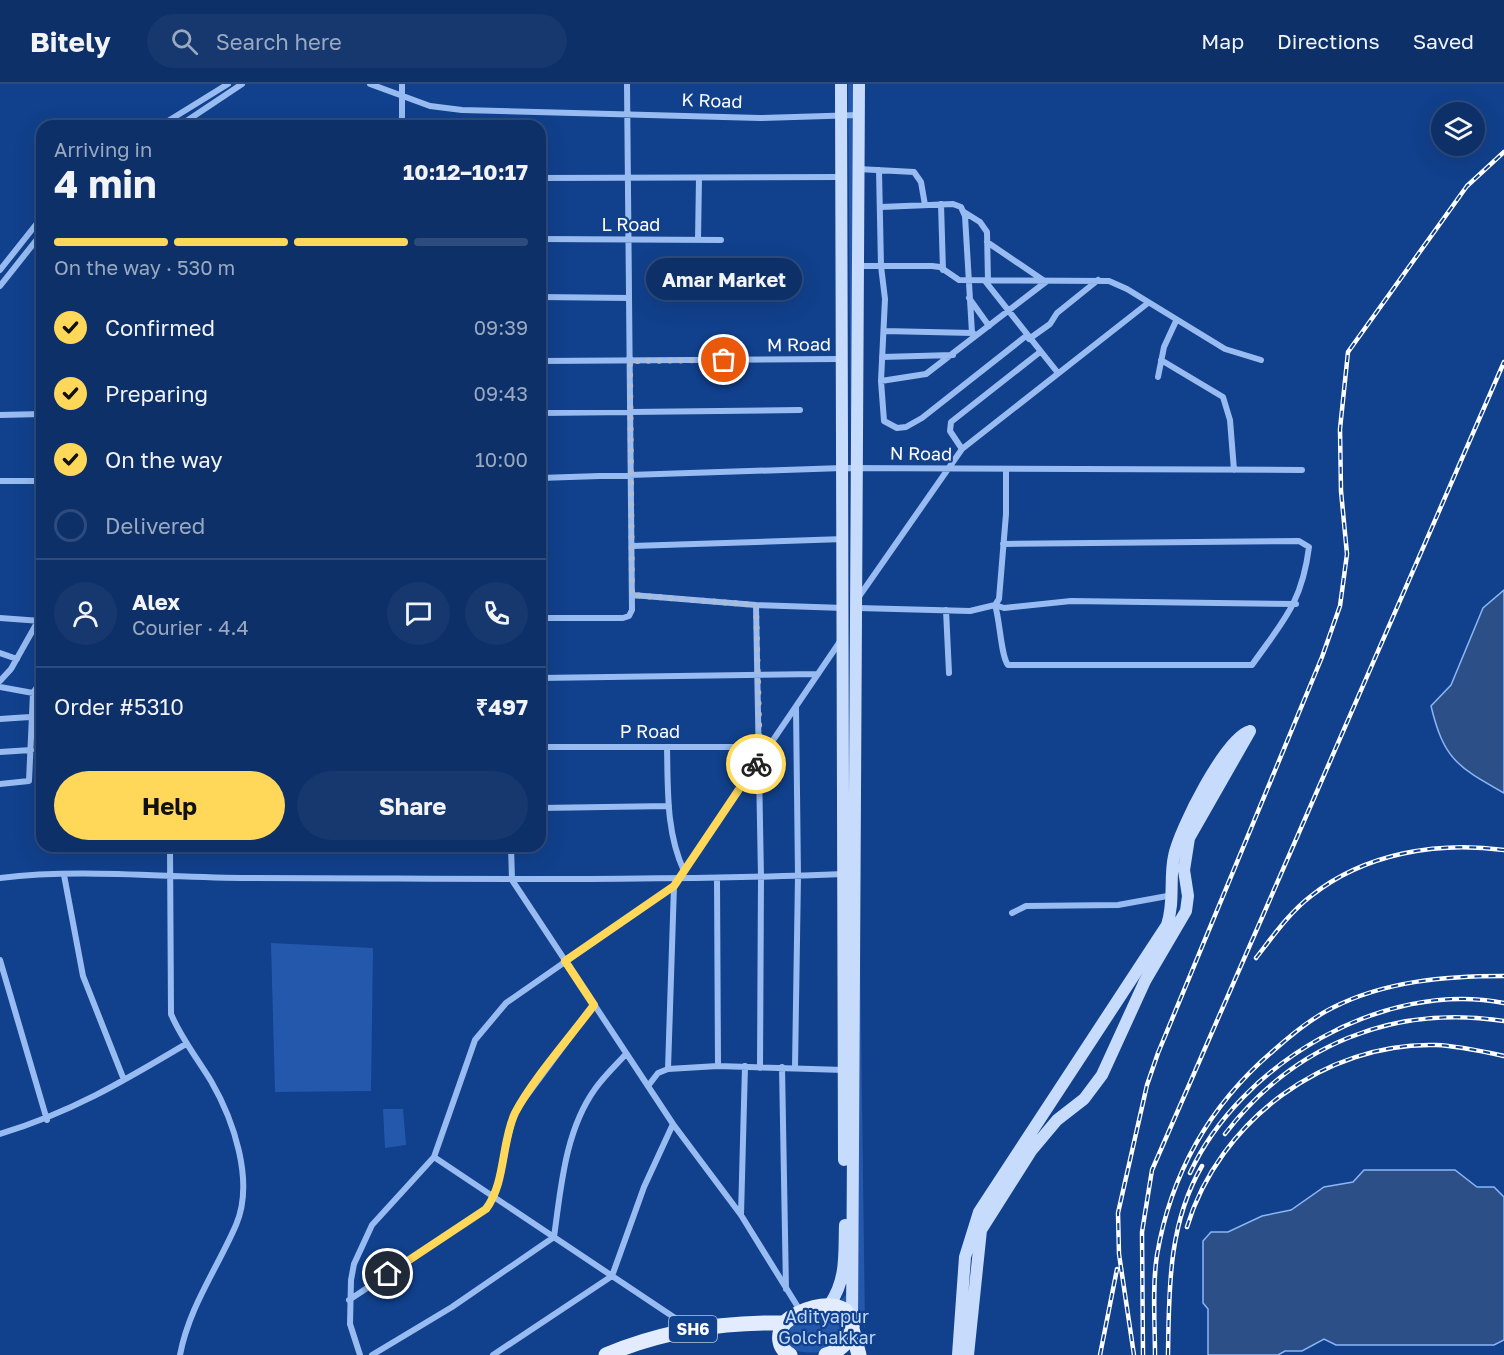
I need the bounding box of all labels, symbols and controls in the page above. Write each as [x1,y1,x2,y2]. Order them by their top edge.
search box [147,14,567,68]
text: Bitely [30,25,111,58]
icon: search [168,25,201,58]
text: Search here [216,28,342,55]
text: Map [1201,28,1244,54]
text: Directions [1277,28,1380,54]
text: Saved [1413,28,1474,54]
street label: K Road [681,88,743,112]
map controls [1431,102,1485,156]
button: layers [1431,102,1485,156]
text: Arriving in [54,137,152,161]
text: 10:12–10:17 [403,158,528,185]
text: 4 min [54,160,157,207]
street label: L Road [602,213,660,235]
text: On the way · 530 m [54,255,235,279]
callout: Amar Market [646,258,802,300]
text: Amar Market [662,267,786,291]
icon: check [54,311,87,344]
text: Confirmed [105,314,215,341]
text: 09:39 [474,315,528,339]
street label: M Road [767,332,831,356]
pin [698,334,749,385]
icon: bag [707,343,740,376]
icon: check [54,377,87,410]
text: Preparing [105,380,208,407]
text: 09:43 [474,381,528,405]
street label: N Road [890,441,952,465]
icon: check [54,443,87,476]
text: On the way [105,446,223,473]
text: 10:00 [475,447,528,471]
text: Delivered [105,512,205,539]
button: person [54,582,117,645]
button: chat [387,582,450,645]
button: phone [465,582,528,645]
text: Alex [132,588,180,615]
text: Courier · 4.4 [132,615,249,639]
text: Order #5310 [54,693,184,720]
text: ₹497 [476,693,528,720]
street label: P Road [620,720,680,742]
courier [726,734,786,794]
icon: bike [740,748,773,781]
button: Help [54,771,285,840]
button: Share [297,771,528,840]
pin [362,1248,413,1299]
icon: home [371,1257,404,1290]
park label: Adityapur Golchakkar [778,1305,876,1348]
road number: SH6 [669,1316,717,1342]

